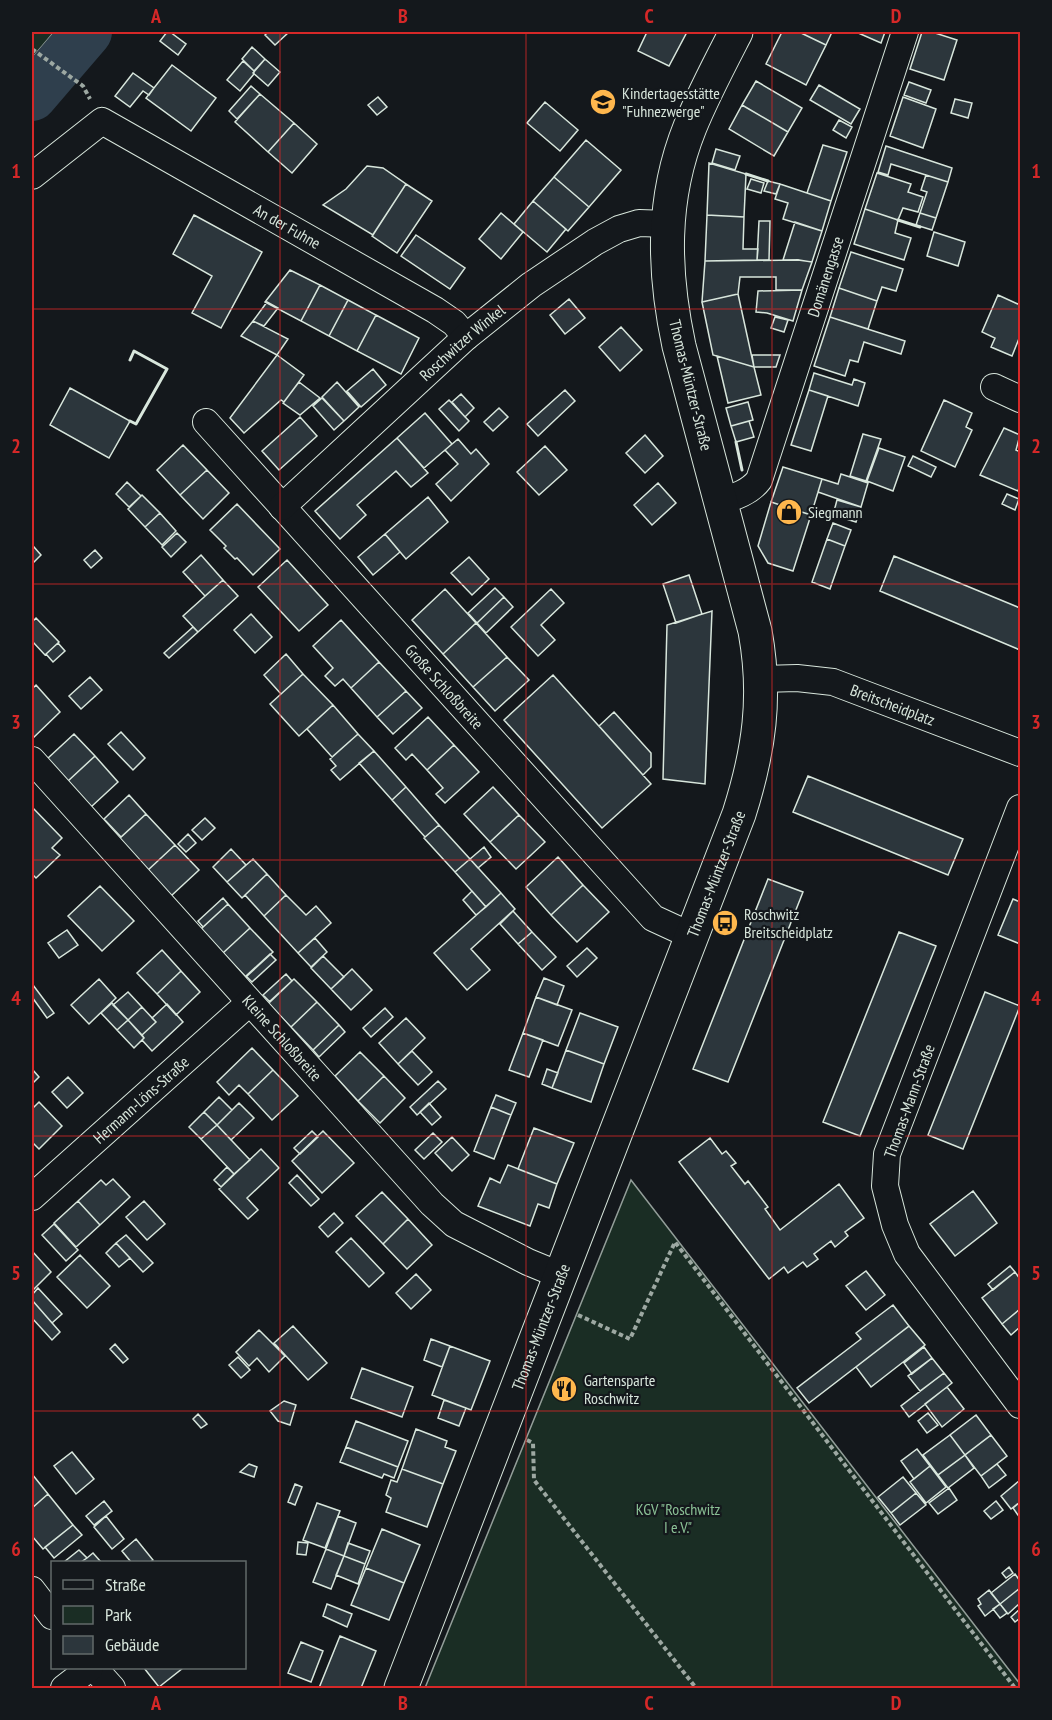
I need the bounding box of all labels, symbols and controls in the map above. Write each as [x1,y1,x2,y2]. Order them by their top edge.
text: A [150,3,162,29]
text: B [398,3,408,29]
text: C [644,3,654,29]
text: D [891,3,902,29]
place label: Kindertagesstätte "Fuhnezwerge" [622,83,720,121]
school or university icon: Kindertagesstätte "Fuhnezwerge" [588,87,618,117]
text: 1 [11,158,21,184]
text: 1 [1031,158,1041,184]
street label: An der Fuhne [250,199,324,253]
street label: Domänengasse [803,234,848,320]
street label: Roschwitzer Winkel [415,300,509,385]
street label: Thomas-Müntzer-Straße [665,317,717,453]
text: 2 [11,433,21,459]
text: 2 [1031,433,1041,459]
shop icon: Siegmann [774,497,804,527]
place label: Siegmann [808,502,863,522]
street label: Große Schloßbreite [401,640,488,733]
street label: Breitscheidplatz [847,680,938,730]
text: 3 [11,709,21,735]
text: 3 [1031,709,1041,735]
street label: Thomas-Müntzer-Straße [682,808,749,940]
place label: Roschwitz Breitscheidplatz [744,904,833,942]
bus stop icon: Roschwitz Breitscheidplatz [710,908,740,938]
text: 4 [11,985,21,1011]
text: 4 [1031,985,1041,1011]
street label: Kleine Schloßbreite [238,991,326,1085]
street label: Thomas-Mann-Straße [879,1041,939,1161]
street label: Hermann-Löns-Straße [89,1052,193,1148]
text: 5 [11,1260,21,1286]
text: 5 [1031,1260,1041,1286]
street label: Thomas-Müntzer-Straße [507,1261,574,1393]
place label: Gartensparte Roschwitz [584,1370,655,1408]
restaurant icon: Gartensparte Roschwitz [549,1374,579,1404]
park label: KGV "Roschwitz I e.V." [636,1499,721,1537]
text: 6 [11,1536,21,1562]
text: 6 [1031,1536,1041,1562]
legend [51,1561,246,1669]
text: Straße [105,1573,146,1596]
text: Park [105,1603,132,1626]
text: Gebäude [105,1633,159,1656]
text: A [150,1690,162,1716]
text: B [398,1690,408,1716]
text: C [644,1690,654,1716]
text: D [891,1690,902,1716]

